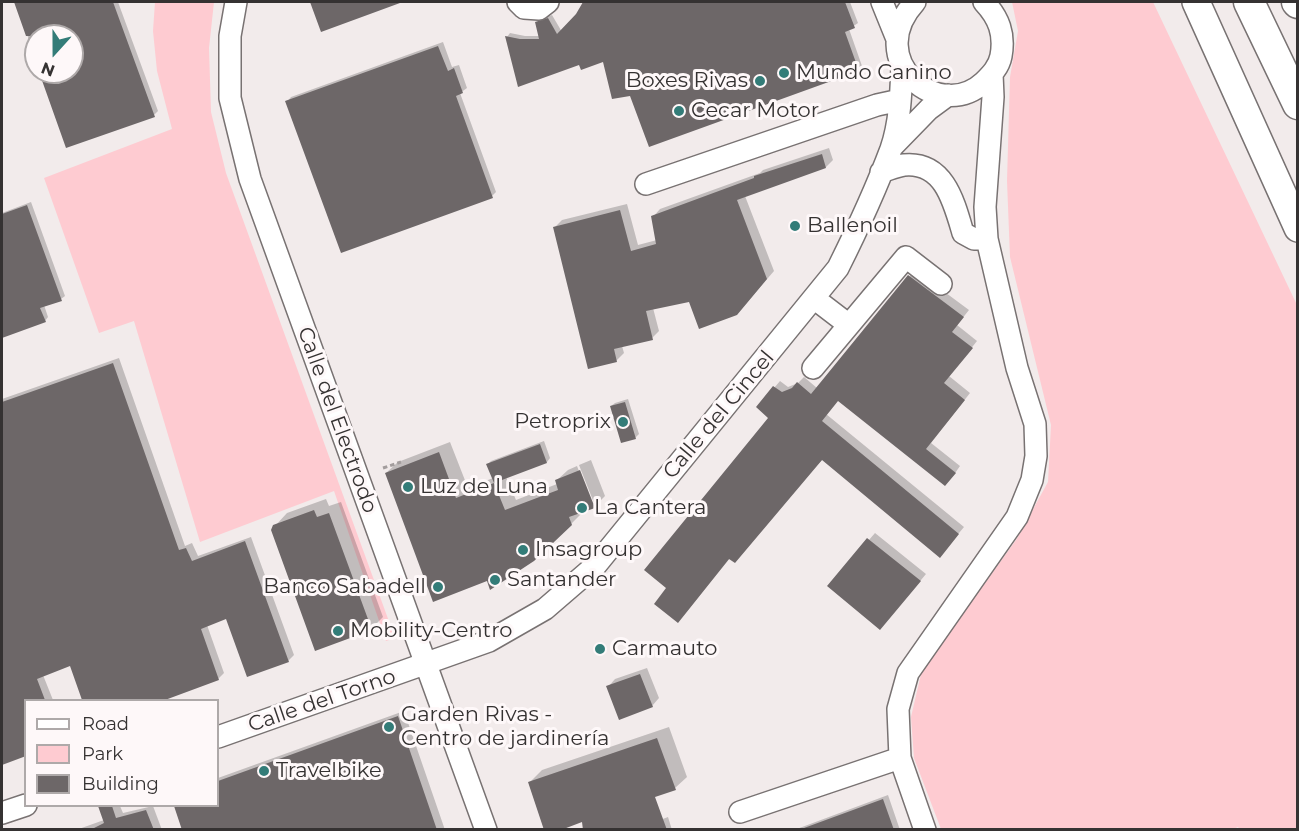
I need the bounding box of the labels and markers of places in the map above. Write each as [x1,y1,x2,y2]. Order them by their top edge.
place label: Mundo Canino [796,60,952,86]
marker: Mundo Canino [777,66,791,80]
place label: Boxes Rivas [626,68,748,94]
marker: Boxes Rivas [753,74,767,88]
place label: Cecar Motor [691,98,819,124]
marker: Cecar Motor [672,104,686,118]
place label: Ballenoil [807,213,898,239]
marker: Ballenoil [788,219,802,233]
place label: Petroprix [514,409,611,435]
marker: Petroprix [616,415,630,429]
place label: Luz de Luna [420,474,548,500]
marker: Luz de Luna [401,480,415,494]
place label: La Cantera [594,495,706,521]
marker: La Cantera [575,501,589,515]
place label: Insagroup [535,537,642,563]
marker: Insagroup [516,543,530,557]
place label: Santander [507,567,617,593]
marker: Santander [488,573,502,587]
place label: Banco Sabadell [263,574,426,600]
marker: Banco Sabadell [431,580,445,594]
place label: Mobility-Centro [350,618,512,644]
marker: Mobility-Centro [331,624,345,638]
place label: Carmauto [612,636,717,662]
marker: Carmauto [593,642,607,656]
place label: Garden Rivas - Centro de jardinería [401,702,609,752]
marker: Garden Rivas - Centro de jardinería [382,720,396,734]
place label: Travelbike [276,758,382,784]
marker: Travelbike [257,764,271,778]

